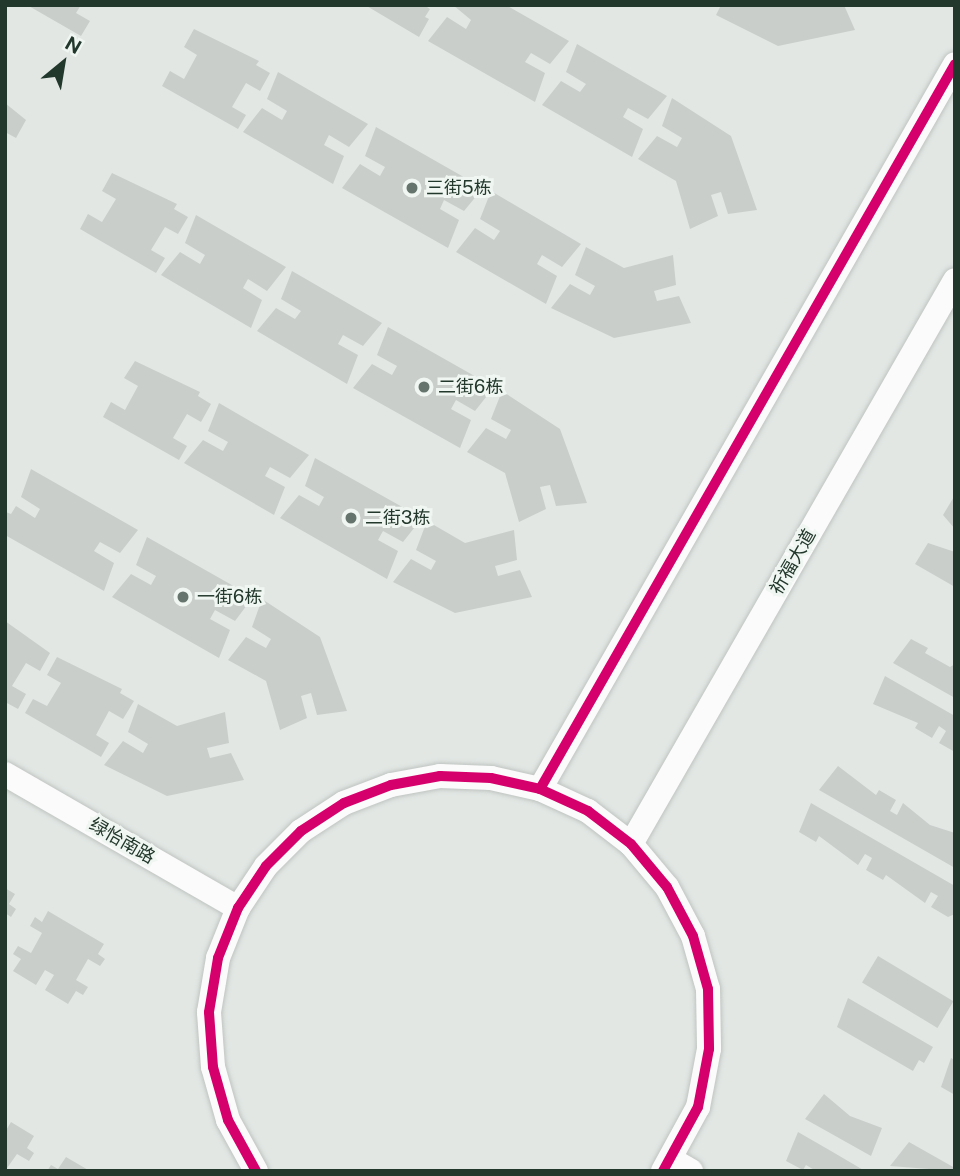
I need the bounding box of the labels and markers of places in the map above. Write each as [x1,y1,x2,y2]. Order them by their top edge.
place label: 三街5栋 [426,177,492,199]
marker: 三街5栋 [404,180,420,196]
place label: 二街6栋 [438,376,503,398]
marker: 二街6栋 [416,379,432,395]
place label: 二街3栋 [365,507,430,529]
marker: 二街3栋 [343,510,359,526]
place label: 一街6栋 [197,586,262,608]
marker: 一街6栋 [175,589,191,605]

